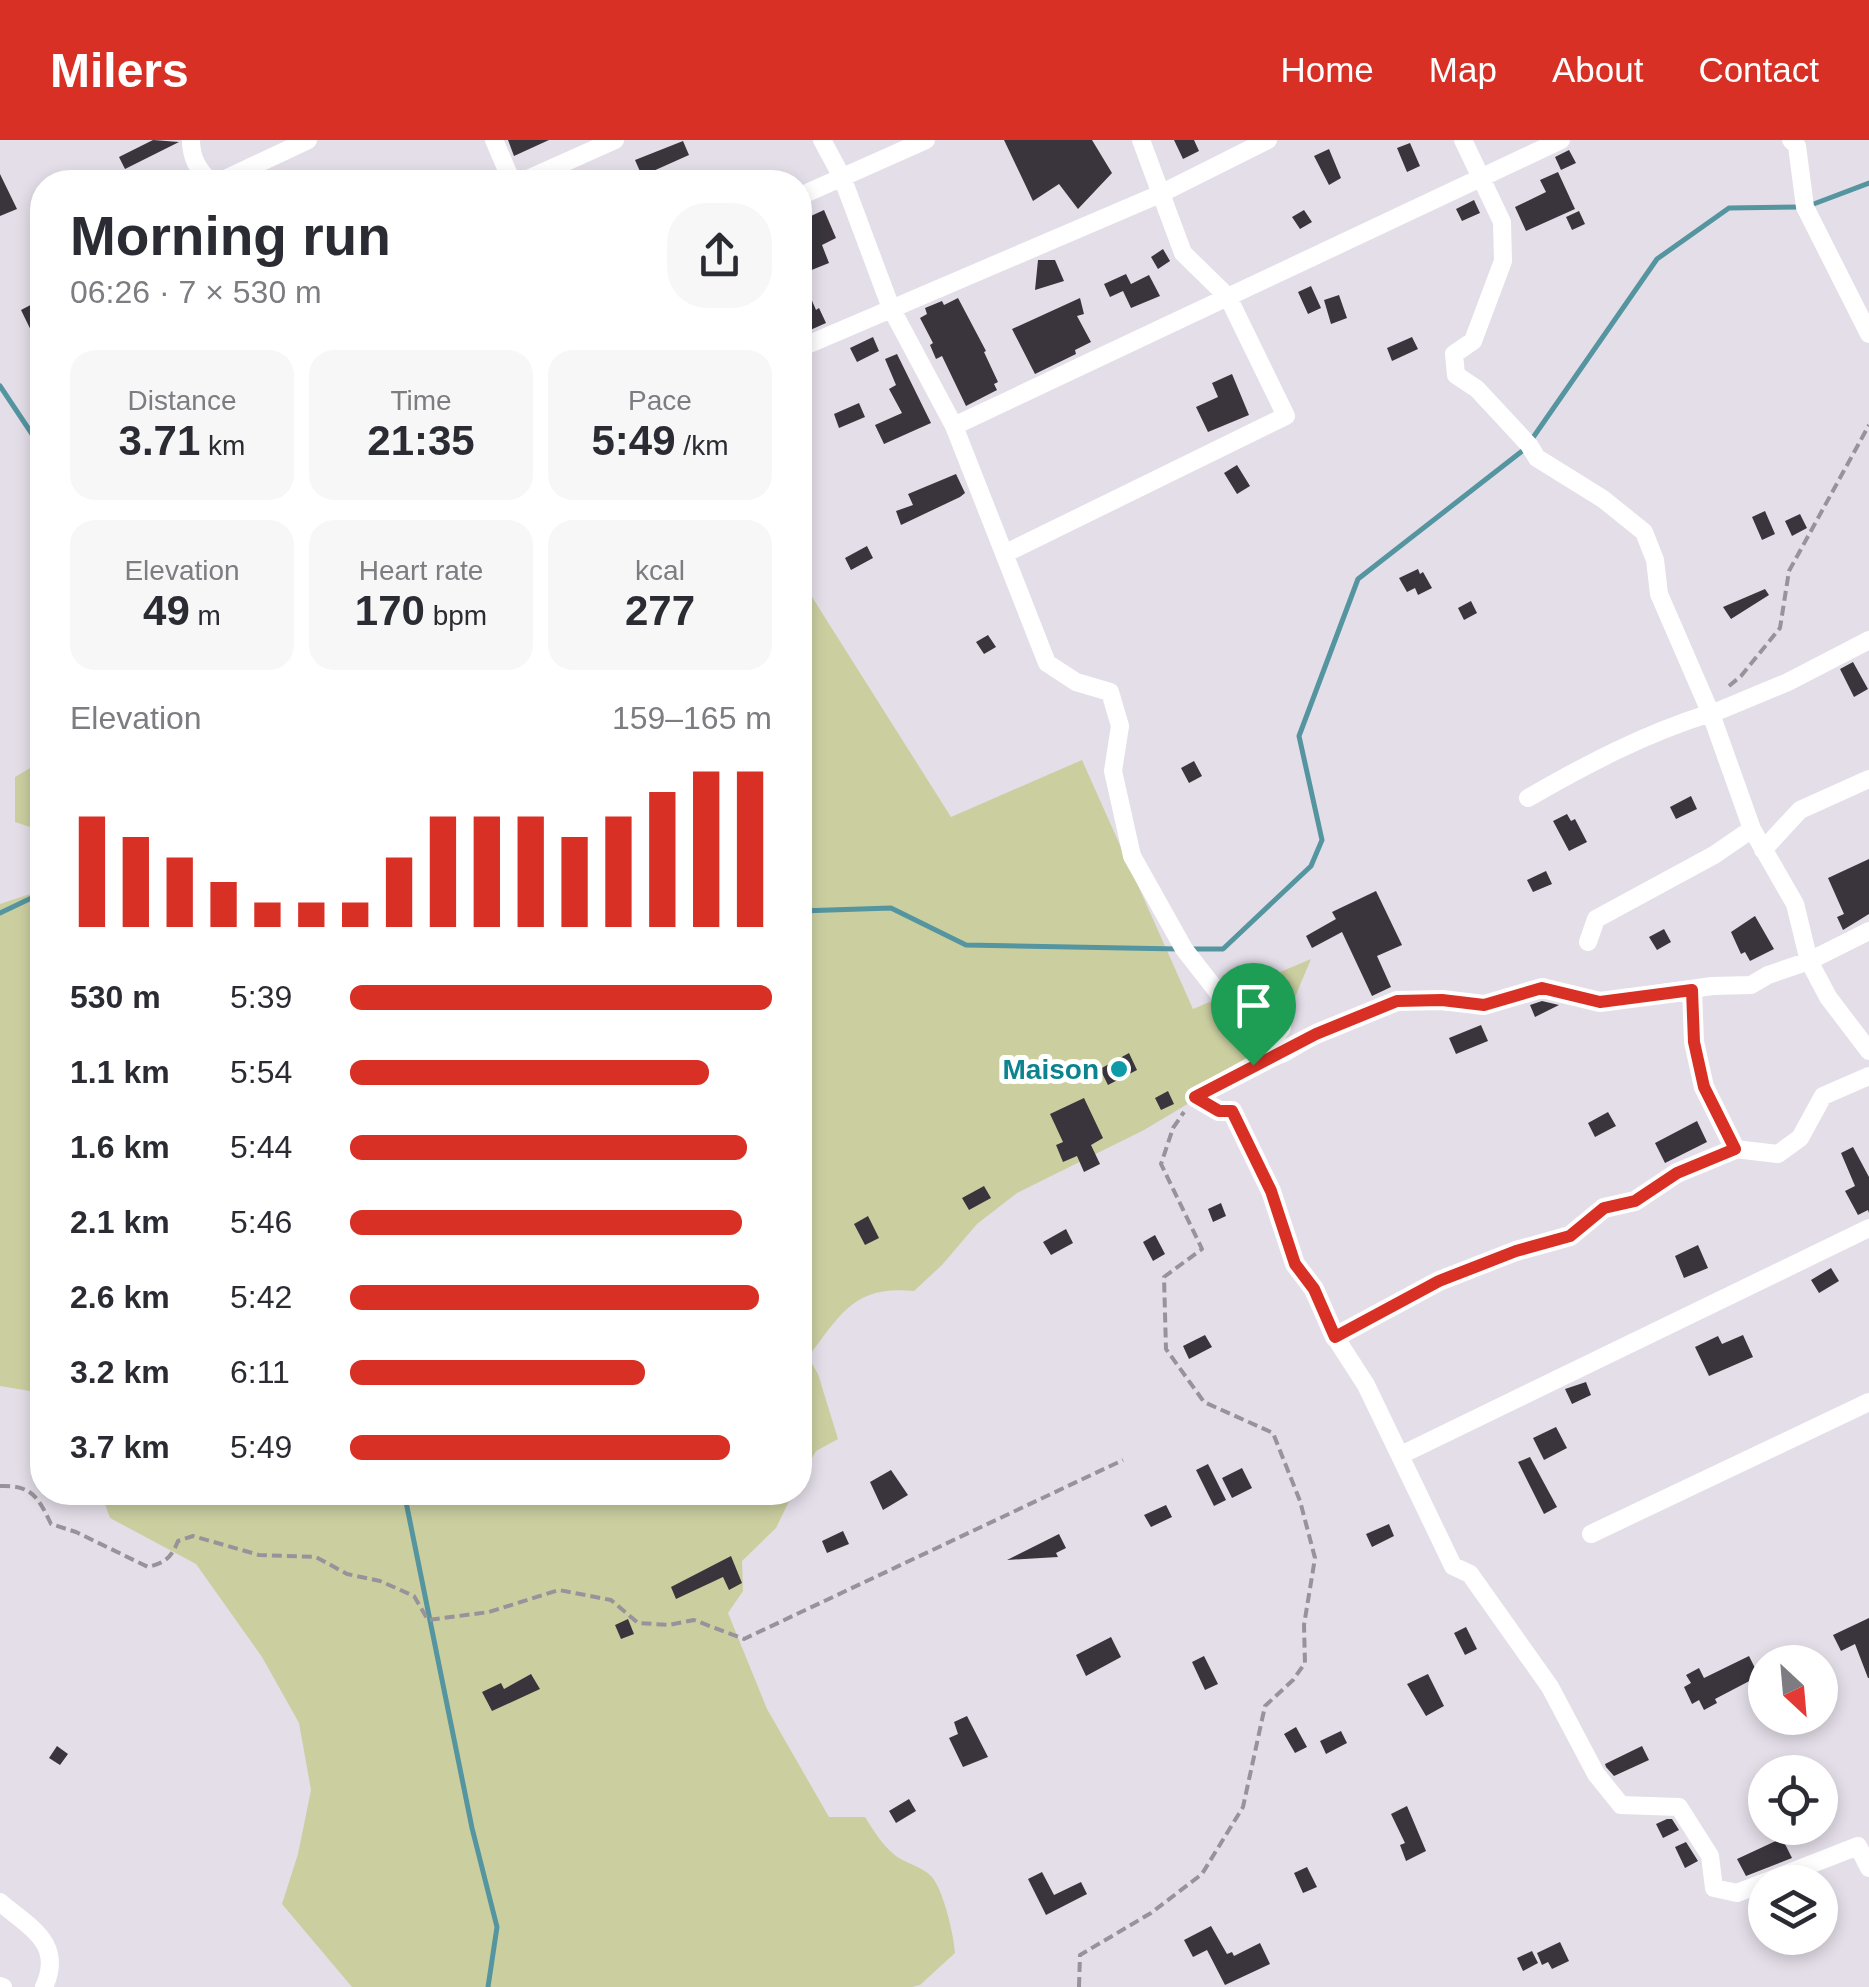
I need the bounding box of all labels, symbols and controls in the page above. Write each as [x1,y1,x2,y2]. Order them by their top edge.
text: Milers [50,44,189,97]
text: Home [1280,50,1374,89]
text: Map [1429,50,1497,89]
text: About [1552,50,1643,89]
text: Contact [1698,50,1819,89]
button: share [667,203,772,308]
text: Morning run [70,205,391,267]
text: 06:26 · 7 × 530 m [70,274,322,310]
text: Distance [128,385,236,416]
text: Time [390,385,452,416]
text: Pace [628,385,692,416]
text: 3.71 [119,417,200,464]
text: 21:35 [367,417,475,464]
text: 5:49 [592,417,676,464]
text: km [200,430,245,461]
text: /km [676,430,728,461]
text: Elevation [124,555,240,586]
text: Heart rate [359,555,483,586]
text: kcal [635,555,685,586]
text: 49 [143,587,190,634]
text: 170 [355,587,425,634]
text: 277 [625,587,695,634]
text: m [190,600,221,631]
text: bpm [425,600,487,631]
text: Elevation [70,700,202,736]
text: 159–165 m [612,700,772,736]
pin [1211,963,1296,1066]
icon: arrive [1226,978,1281,1033]
text: 530 m [70,979,161,1015]
text: 5:39 [230,979,292,1015]
text: 1.1 km [70,1054,170,1090]
text: 5:54 [230,1054,292,1090]
place label: Maison [1003,1054,1099,1085]
marker: Maison [1108,1058,1130,1080]
text: 1.6 km [70,1129,170,1165]
text: 5:44 [230,1129,292,1165]
text: 2.1 km [70,1204,170,1240]
text: 5:46 [230,1204,292,1240]
text: 2.6 km [70,1279,170,1315]
text: 5:42 [230,1279,292,1315]
text: 3.2 km [70,1354,170,1390]
text: 6:11 [230,1354,290,1390]
text: 3.7 km [70,1429,170,1465]
text: 5:49 [230,1429,292,1465]
north arrow [1748,1645,1838,1735]
map controls [1748,1645,1838,1955]
button: locate [1748,1755,1838,1845]
button: layers [1748,1865,1838,1955]

